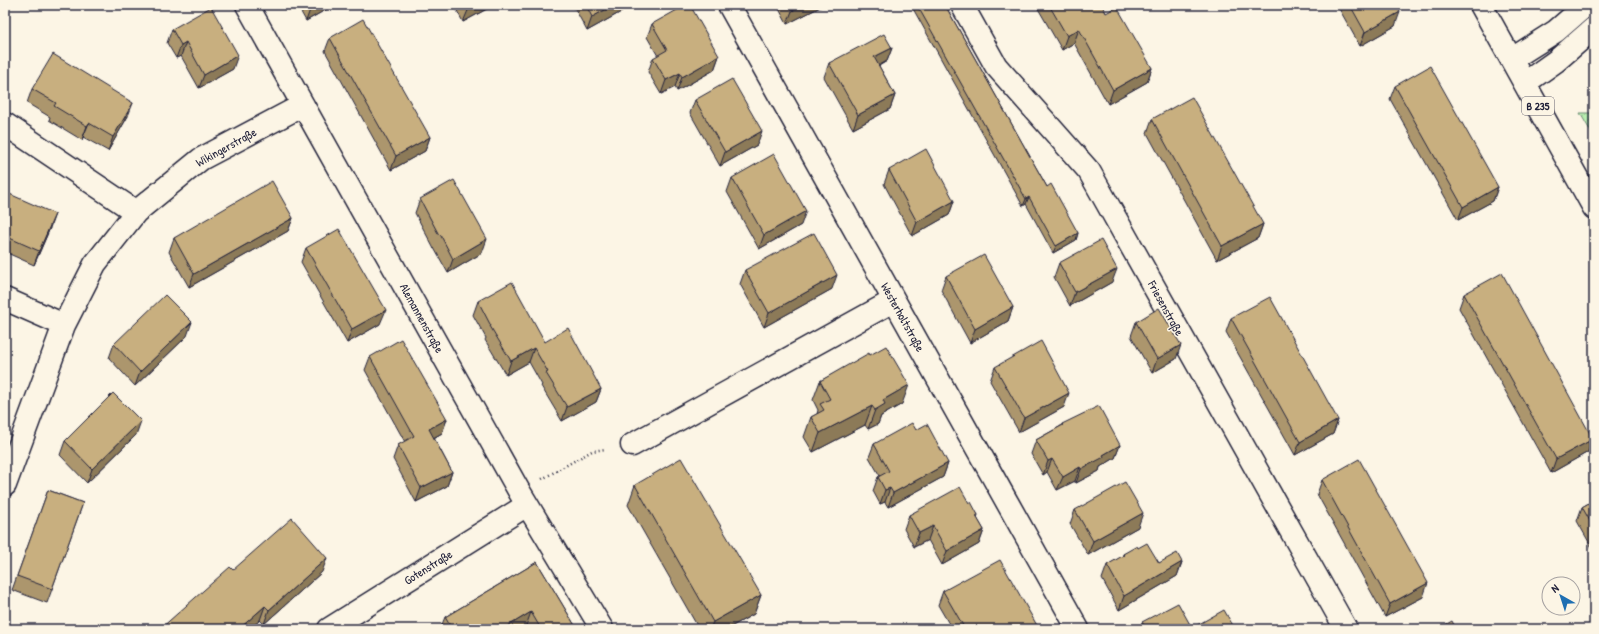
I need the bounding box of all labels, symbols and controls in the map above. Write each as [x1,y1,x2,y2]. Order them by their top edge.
road number: B 235 [1522,97,1554,115]
street label: Wikingerstraße [193,123,260,171]
street label: Friesenstraße [1143,276,1188,339]
street label: Westerholtstraße [877,279,929,355]
street label: Alemannenstraße [396,280,448,356]
street label: Gotenstraße [401,545,456,589]
north arrow [1541,576,1581,616]
text: N [1548,581,1561,596]

